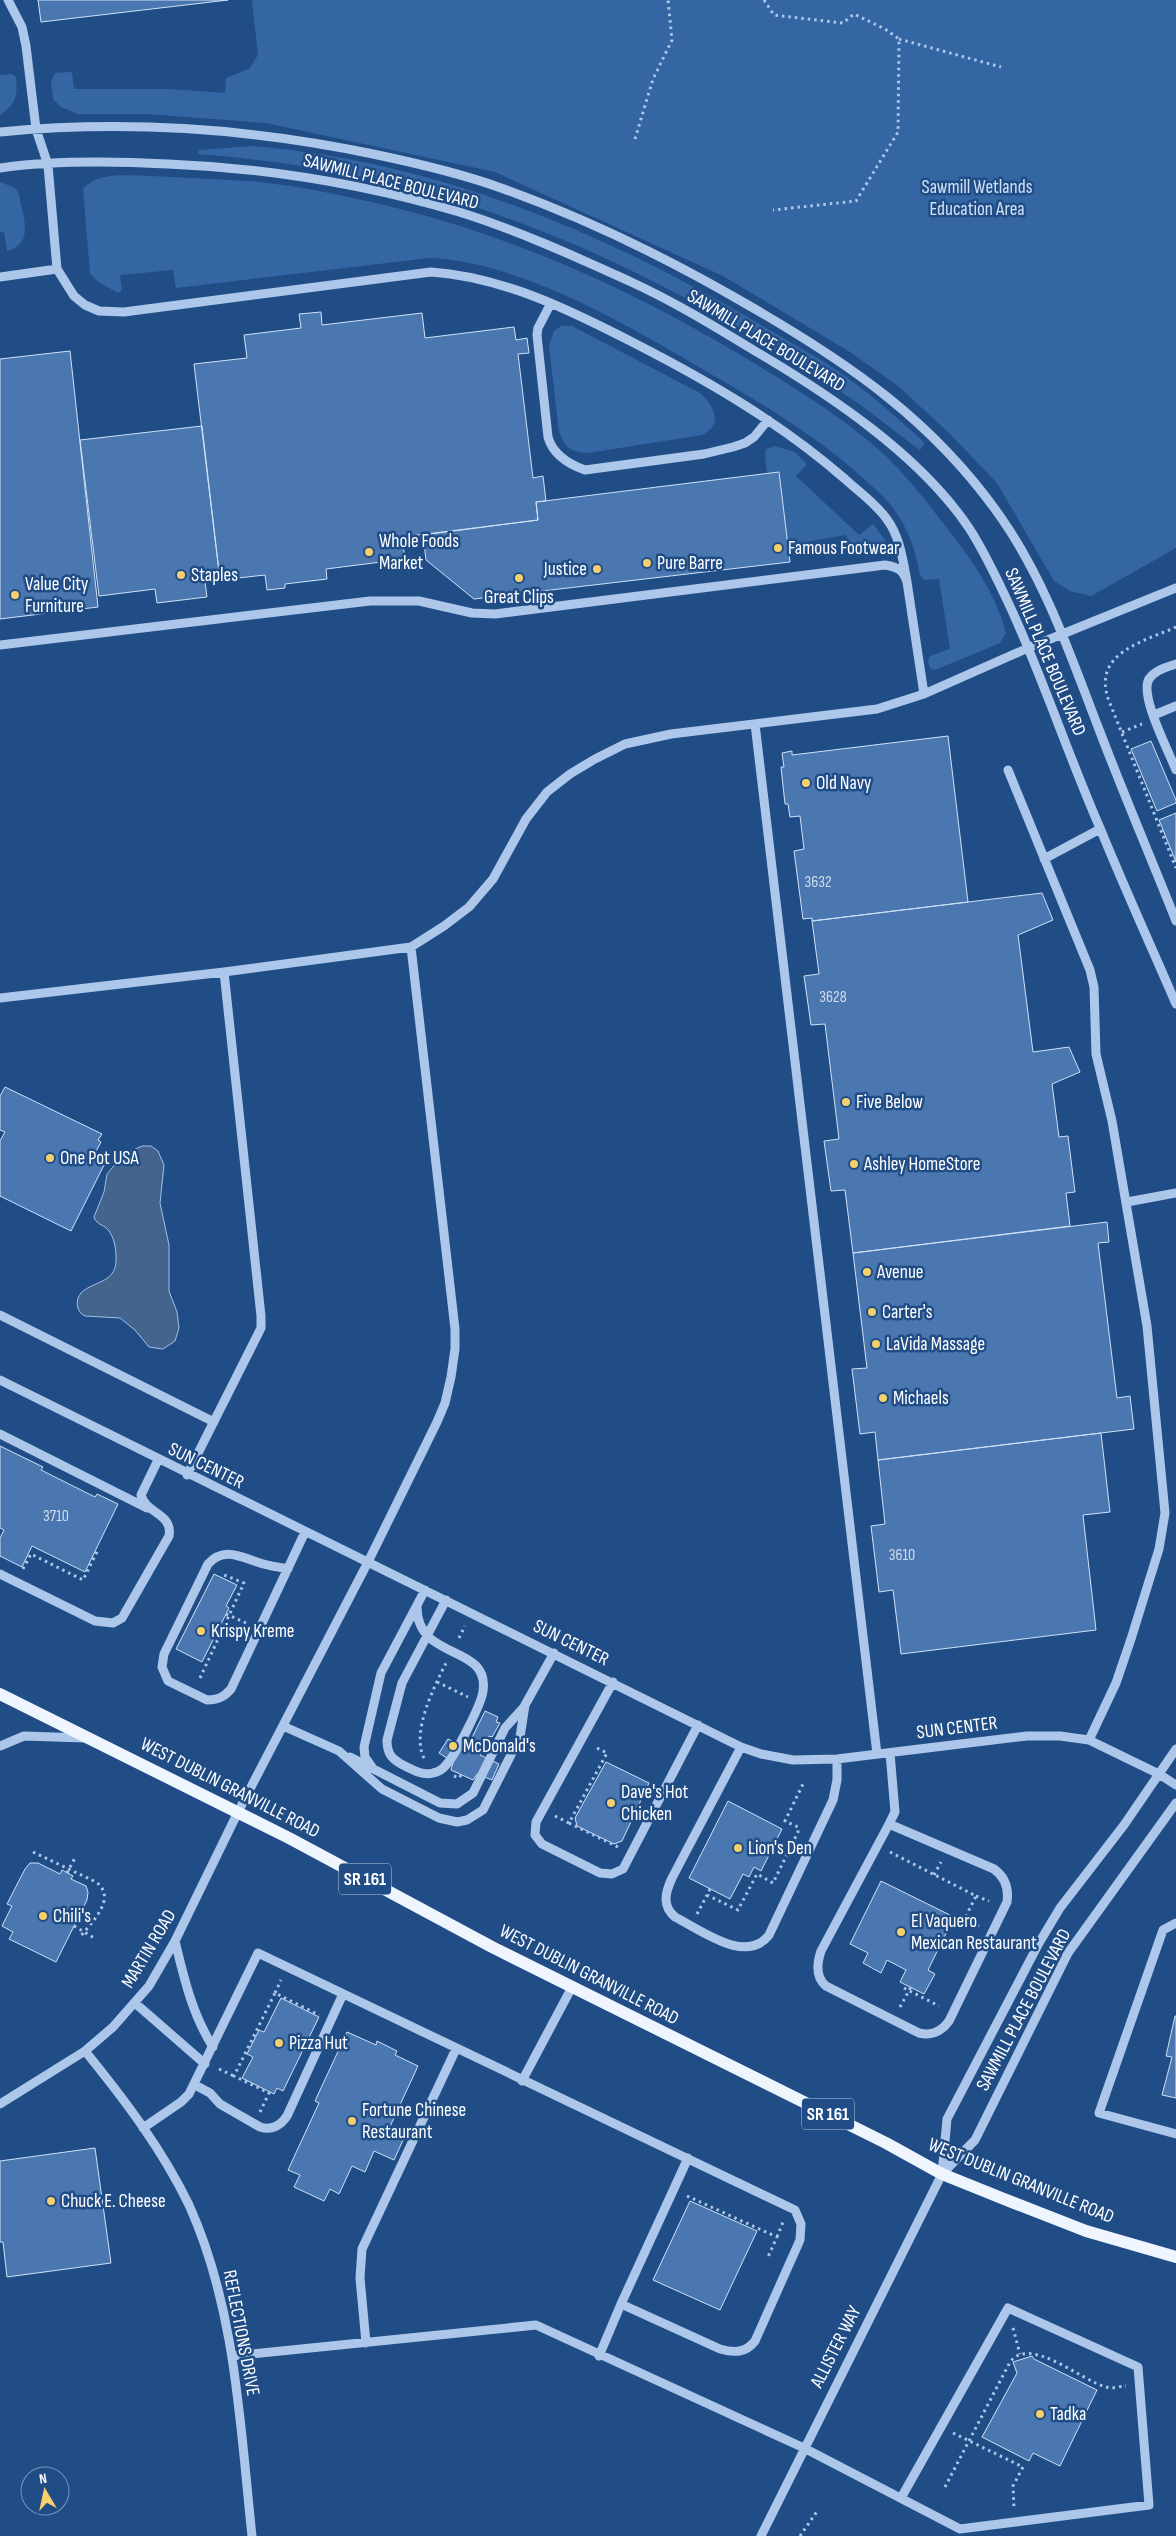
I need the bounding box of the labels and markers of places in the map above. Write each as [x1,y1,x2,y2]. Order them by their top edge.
place label: Whole Foods Market [379,530,459,575]
place label: Famous Footwear [788,537,900,560]
marker: Famous Footwear [772,542,784,554]
marker: Whole Foods Market [363,546,375,558]
place label: Pure Barre [657,552,723,575]
marker: Pure Barre [641,557,653,569]
place label: Justice [543,558,587,581]
marker: Justice [591,563,603,575]
place label: Staples [191,564,238,587]
marker: Staples [175,569,187,581]
marker: Great Clips [513,572,525,584]
place label: Value City Furniture [25,573,89,618]
place label: Great Clips [484,586,554,609]
marker: Value City Furniture [9,589,21,601]
place label: Old Navy [816,772,872,795]
marker: Old Navy [800,777,812,789]
place label: Five Below [856,1091,923,1114]
marker: Five Below [840,1096,852,1108]
place label: One Pot USA [60,1147,139,1170]
marker: One Pot USA [44,1152,56,1164]
place label: Ashley HomeStore [863,1153,980,1176]
marker: Ashley HomeStore [848,1158,860,1170]
place label: Avenue [876,1261,923,1284]
marker: Avenue [861,1266,873,1278]
place label: Carter's [882,1301,933,1324]
marker: Carter's [866,1306,878,1318]
place label: LaVida Massage [886,1333,985,1356]
marker: LaVida Massage [870,1338,882,1350]
place label: Michaels [893,1387,949,1410]
marker: Michaels [877,1392,889,1404]
place label: Krispy Kreme [211,1620,295,1643]
marker: Krispy Kreme [195,1625,207,1637]
place label: McDonald's [463,1735,536,1758]
marker: McDonald's [447,1740,459,1752]
place label: Dave's Hot Chicken [621,1781,689,1826]
marker: Dave's Hot Chicken [605,1797,617,1809]
place label: Lion's Den [748,1837,812,1860]
marker: Lion's Den [732,1842,744,1854]
place label: Chili's [53,1905,91,1928]
marker: Chili's [37,1910,49,1922]
place label: El Vaquero Mexican Restaurant [911,1910,1037,1955]
marker: El Vaquero Mexican Restaurant [895,1926,907,1938]
place label: Pizza Hut [289,2032,348,2055]
marker: Pizza Hut [273,2037,285,2049]
place label: Fortune Chinese Restaurant [362,2099,466,2144]
marker: Fortune Chinese Restaurant [346,2115,358,2127]
place label: Chuck E. Cheese [61,2190,166,2213]
marker: Chuck E. Cheese [45,2195,57,2207]
place label: Tadka [1050,2403,1086,2426]
marker: Tadka [1034,2408,1046,2420]

